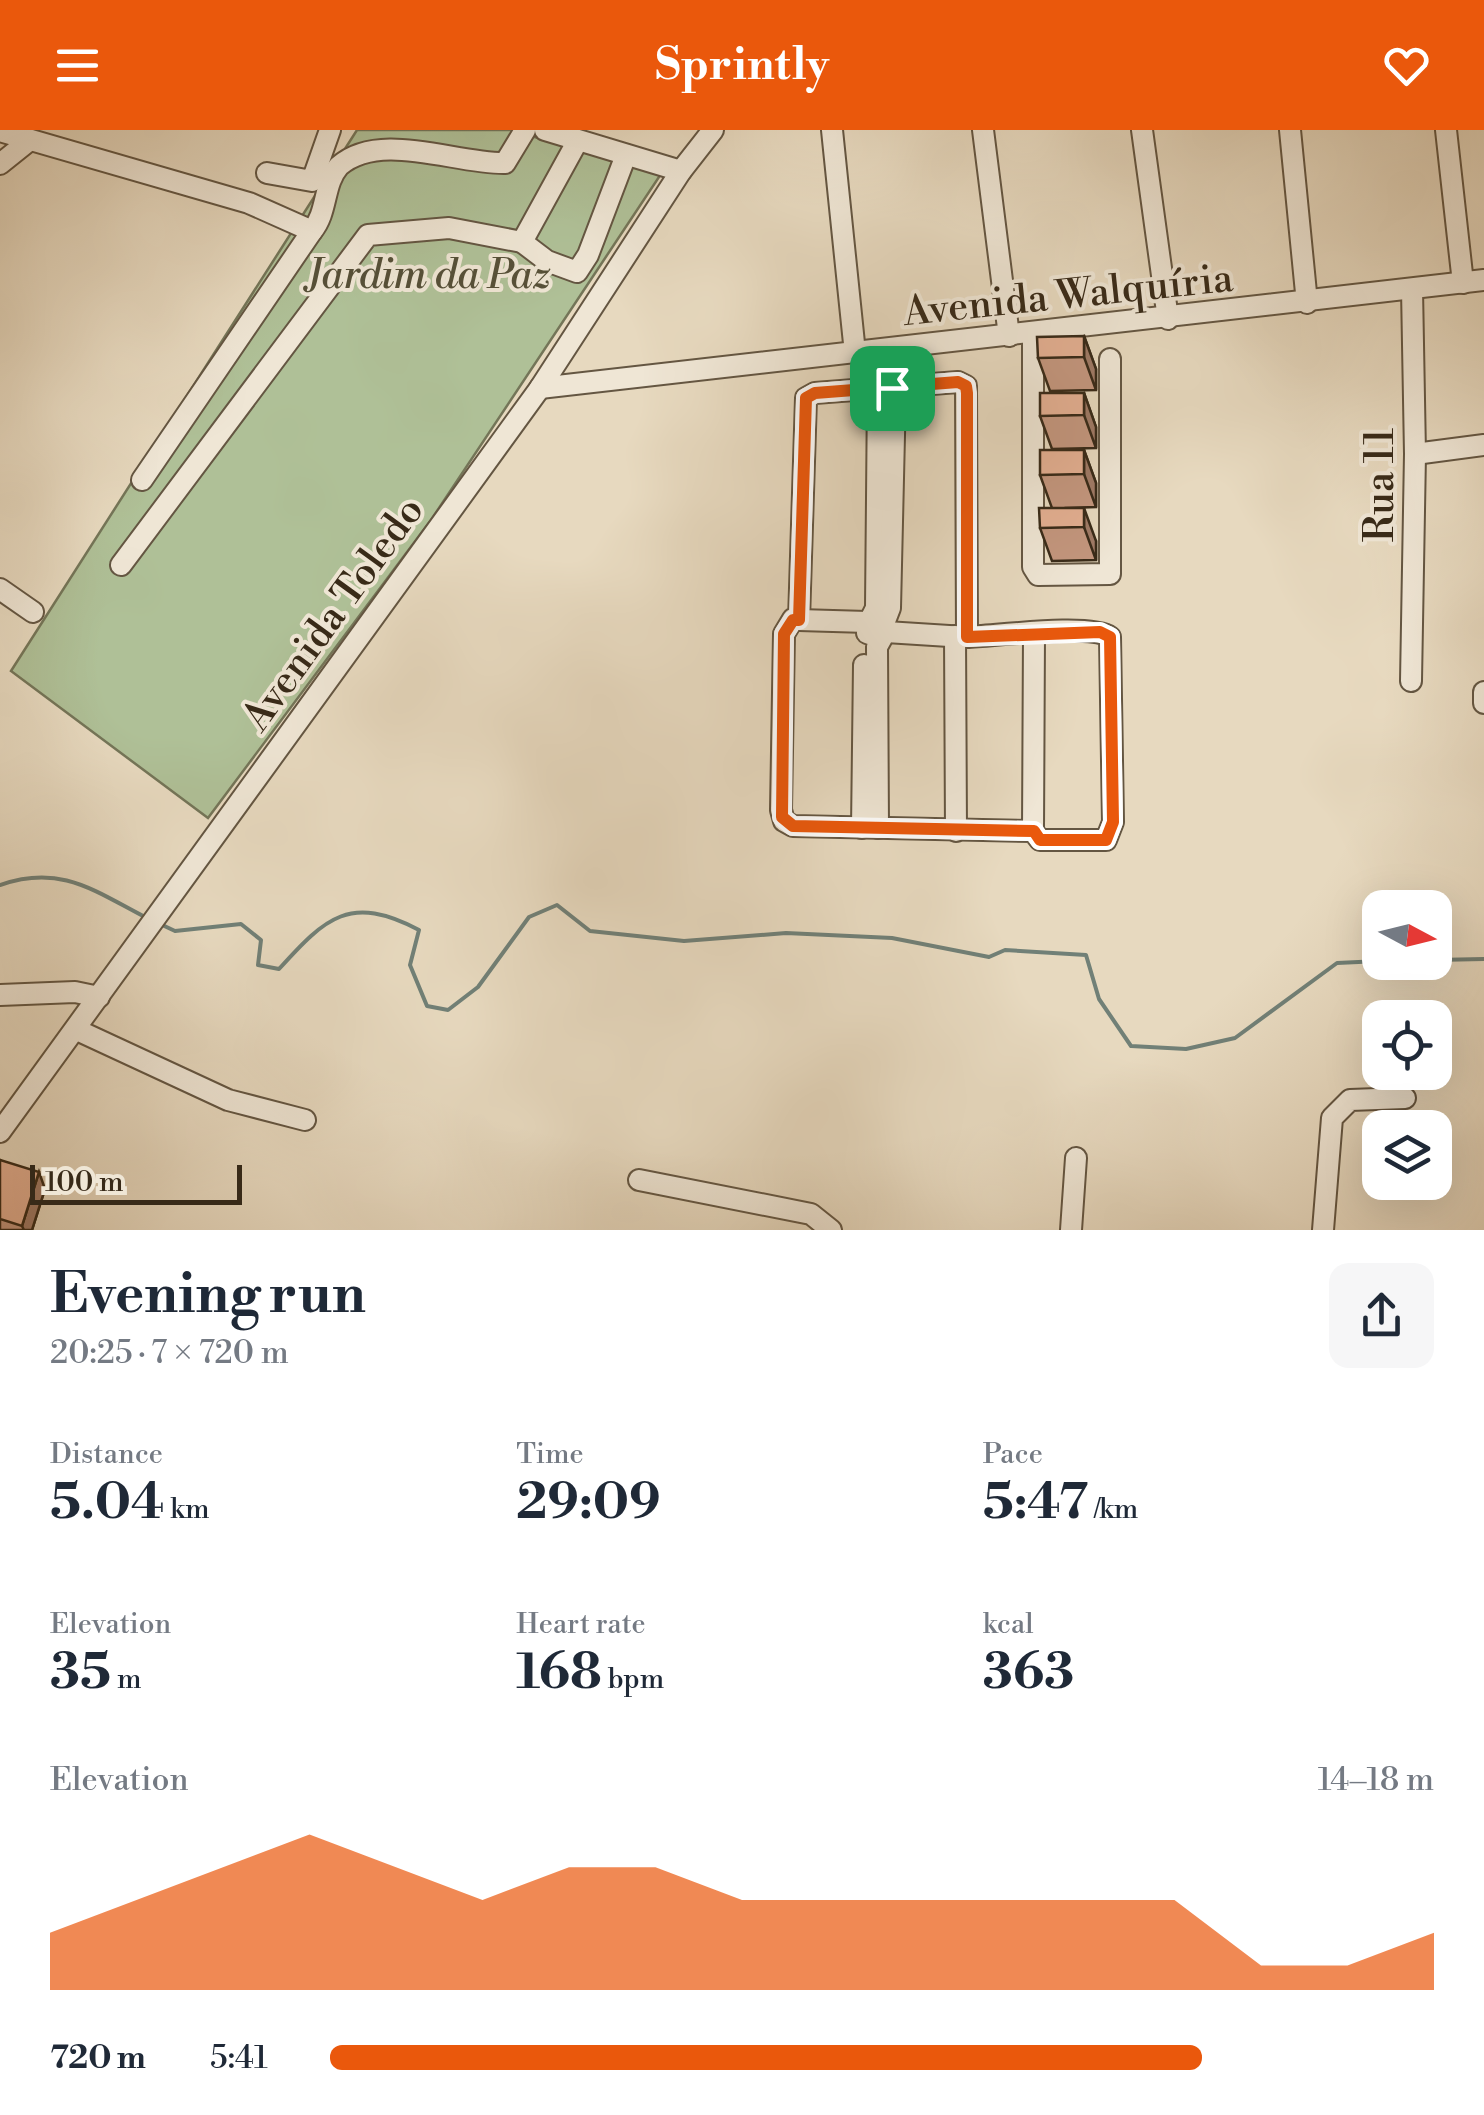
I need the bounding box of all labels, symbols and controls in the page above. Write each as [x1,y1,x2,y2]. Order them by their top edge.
text: Sprintly [655,37,829,94]
icon: menu [50,38,105,93]
icon: heart [1379,38,1434,93]
park label: Jardim da Paz [303,251,551,301]
street label: Avenida Walquíria [900,254,1236,338]
pin [850,346,935,431]
icon: arrive [865,361,920,416]
street label: Rua 11 [1356,428,1406,542]
street label: Avenida Toledo [231,487,435,742]
north arrow [1362,890,1452,980]
map controls [1362,890,1452,1200]
button: locate [1362,1000,1452,1090]
button: layers [1362,1110,1452,1200]
scale bar [30,1160,242,1204]
text: 100 m [45,1165,124,1200]
text: Evening run [50,1261,366,1330]
button: share [1329,1263,1434,1368]
text: 20:25 · 7 × 720 m [50,1333,289,1373]
text: Distance [50,1437,163,1472]
text: Time [516,1437,584,1472]
text: Pace [983,1437,1043,1472]
text: 5.04 [50,1472,165,1534]
text: 29:09 [516,1472,661,1534]
text: 5:47 [983,1472,1088,1534]
text: km [165,1492,209,1527]
text: /km [1088,1492,1138,1527]
text: Elevation [50,1607,171,1642]
text: Heart rate [516,1607,646,1642]
text: kcal [983,1607,1033,1642]
text: 35 [50,1642,111,1704]
text: 168 [516,1642,602,1704]
text: 363 [983,1642,1074,1704]
text: m [111,1662,141,1697]
text: bpm [602,1662,664,1697]
text: Elevation [50,1760,189,1800]
text: 14–18 m [1318,1760,1434,1800]
text: 720 m [50,2038,146,2078]
text: 5:41 [210,2038,268,2078]

